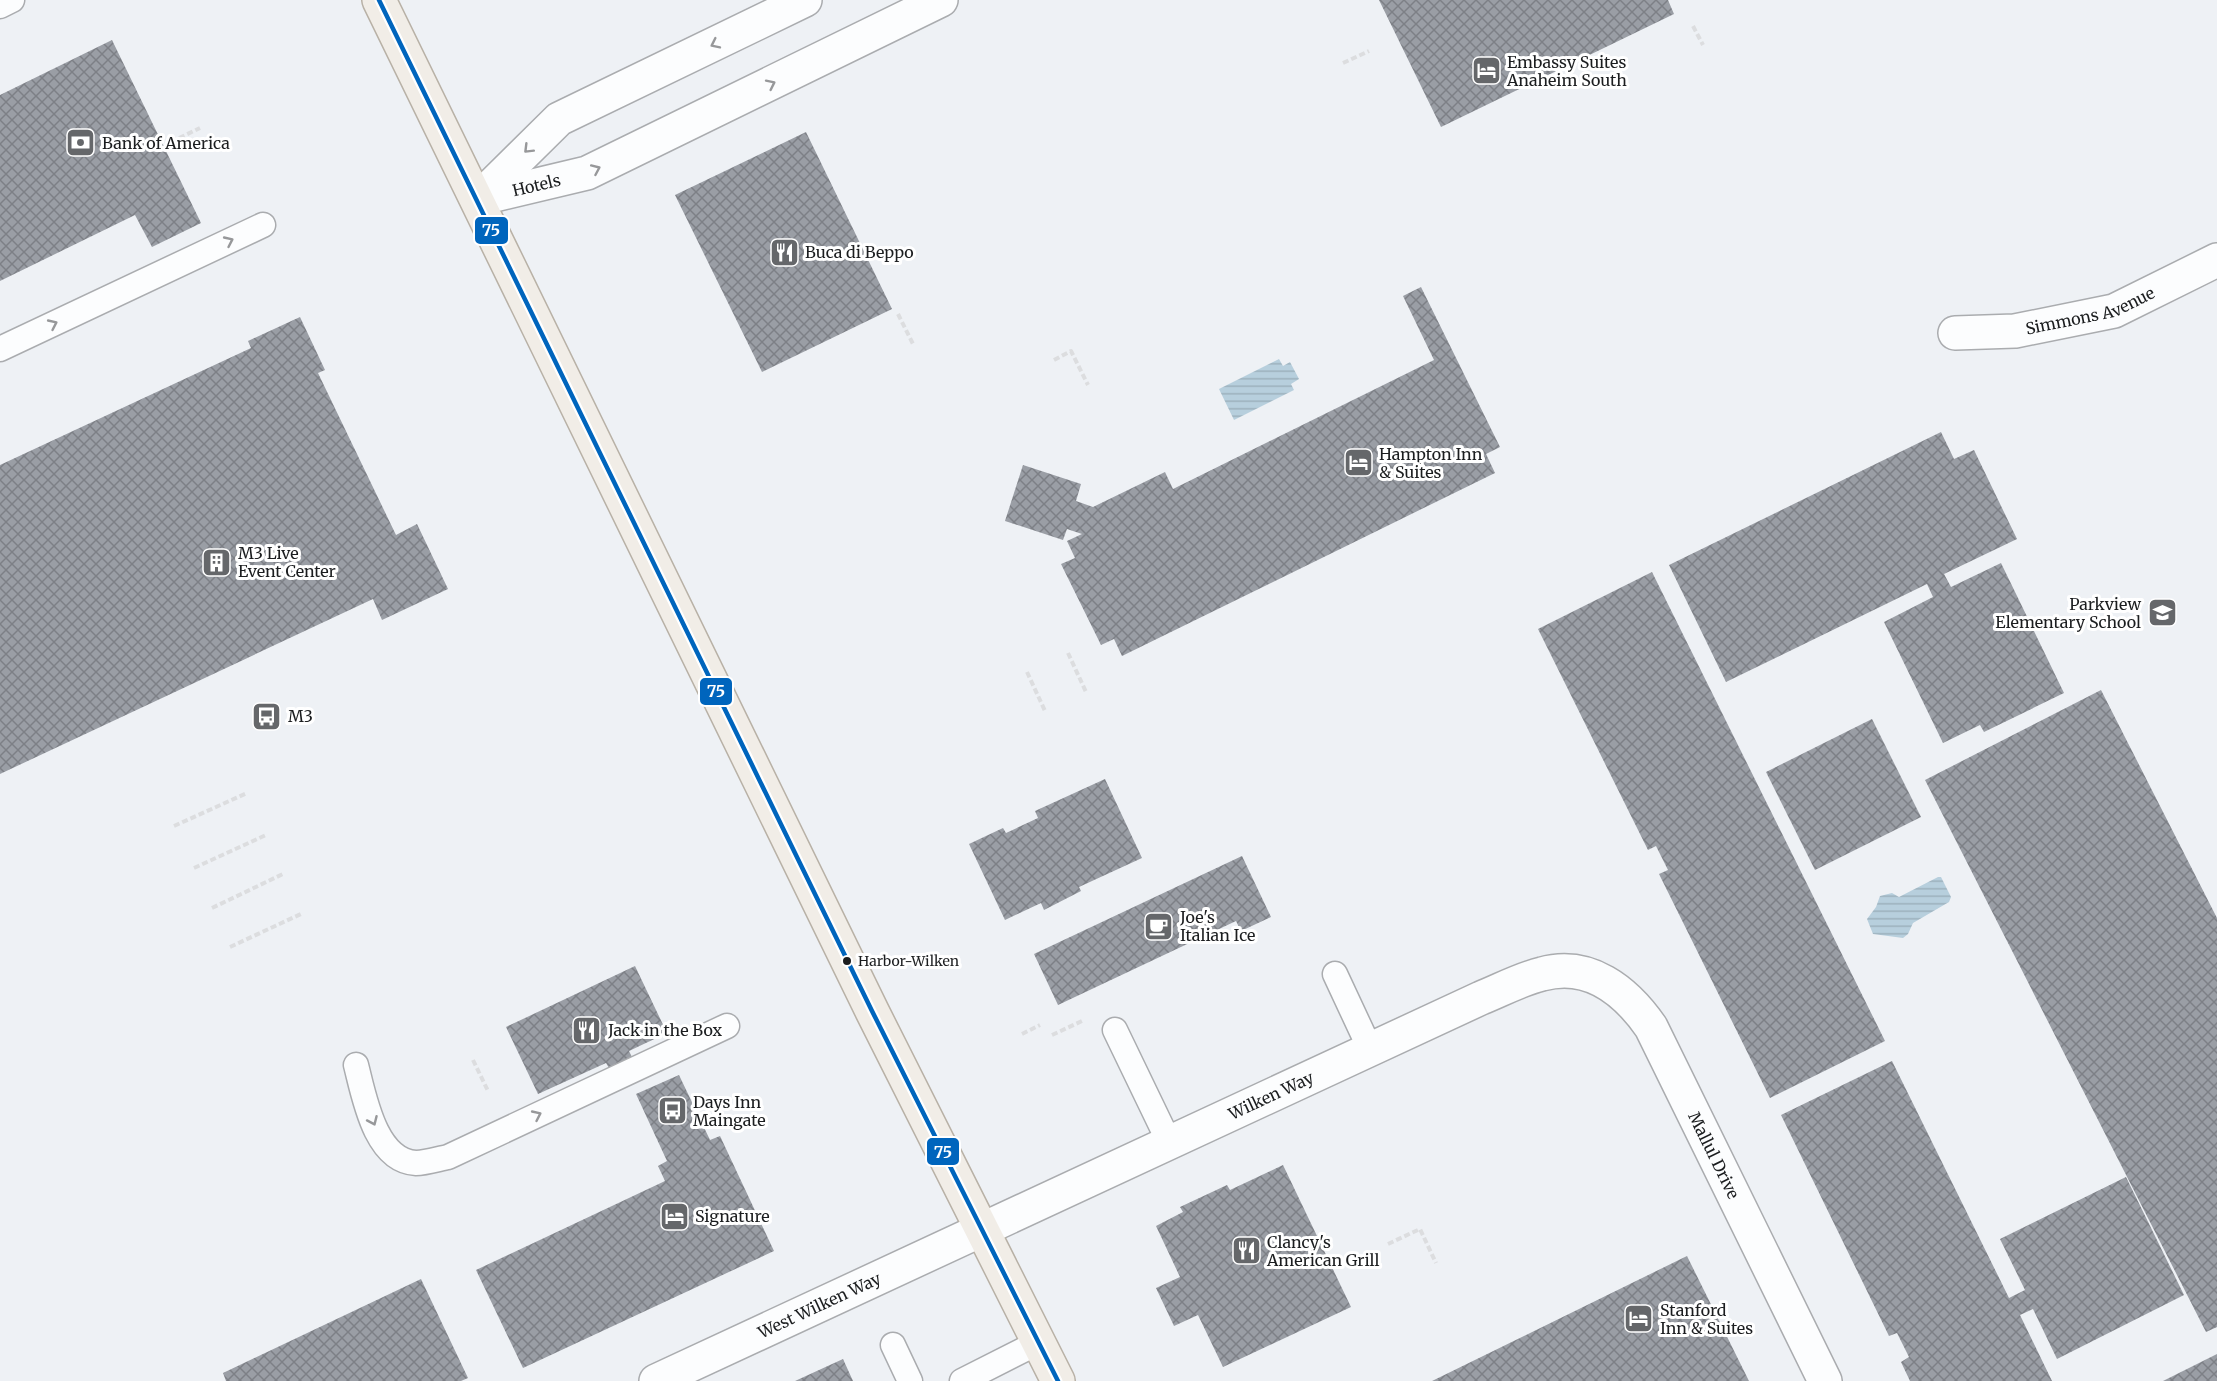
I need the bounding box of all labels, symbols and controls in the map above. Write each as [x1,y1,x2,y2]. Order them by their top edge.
one-way arrow [710,36,721,48]
place label: Embassy Suites Anaheim South [1506,52,1627,90]
hotel icon: Embassy Suites Anaheim South [1470,55,1502,87]
one-way arrow [765,80,776,91]
bank icon: Bank of America [65,127,97,159]
place label: Bank of America [102,133,230,153]
one-way arrow [525,142,535,153]
one-way arrow [589,165,600,177]
street label: Hotels [510,170,563,200]
line badge: 75 [474,216,509,245]
text: 75 [482,220,500,240]
one-way arrow [223,236,234,248]
restaurant icon: Buca di Beppo [768,236,800,268]
place label: Buca di Beppo [805,242,914,262]
street label: Simmons Avenue [2024,283,2158,339]
one-way arrow [46,320,57,332]
place label: Hampton Inn & Suites [1379,444,1483,482]
hotel icon: Hampton Inn & Suites [1342,447,1374,479]
place label: M3 Live Event Center [238,543,336,581]
building icon: M3 Live Event Center [201,546,233,578]
place label: Parkview Elementary School [1995,594,2141,632]
school or university icon: Parkview Elementary School [2146,597,2178,629]
line badge: 75 [699,677,733,706]
text: 75 [707,681,725,701]
bus stop icon: M3 [251,700,283,732]
place label: M3 [288,706,313,726]
place label: Joe's Italian Ice [1179,907,1255,945]
cafe icon: Joe's Italian Ice [1143,910,1175,942]
place label: Harbor-Wilken [858,952,959,970]
marker: Harbor-Wilken [841,955,853,967]
restaurant icon: Jack in the Box [571,1014,603,1046]
place label: Jack in the Box [607,1020,723,1040]
street label: Wilken Way [1224,1067,1317,1124]
place label: Days Inn Maingate [693,1092,766,1130]
bus stop icon: Days Inn Maingate [656,1095,688,1127]
street label: Mallul Drive [1684,1108,1744,1202]
one-way arrow [531,1111,542,1123]
one-way arrow [366,1114,378,1125]
line badge: 75 [926,1137,960,1166]
text: 75 [934,1142,952,1162]
hotel icon: Signature [658,1200,690,1232]
place label: Signature [695,1206,770,1226]
place label: Clancy's American Grill [1266,1232,1380,1270]
restaurant icon: Clancy's American Grill [1230,1235,1262,1267]
street label: West Wilken Way [754,1268,884,1343]
place label: Stanford Inn & Suites [1660,1300,1753,1338]
hotel icon: Stanford Inn & Suites [1623,1303,1655,1335]

